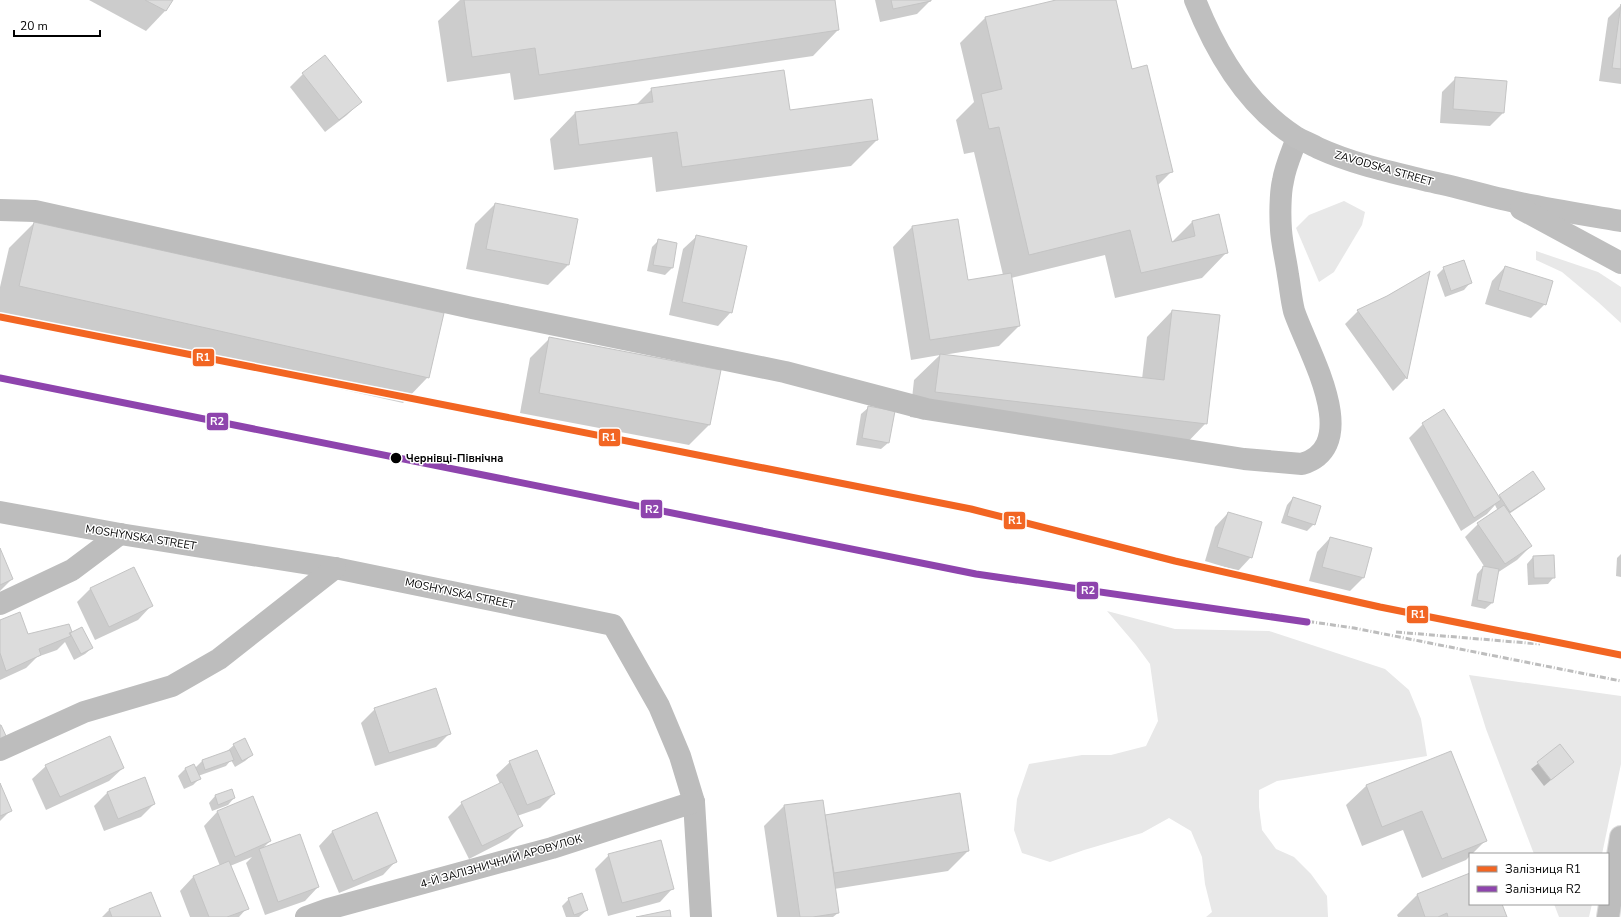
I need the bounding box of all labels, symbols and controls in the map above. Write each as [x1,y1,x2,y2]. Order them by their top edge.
scale bar [14,12,100,38]
text: 20 m [20,18,48,34]
street label: ZAVODSKA STREET [1333,147,1435,190]
line badge: R1 [192,348,215,367]
text: R1 [196,350,210,365]
line badge: R2 [206,412,229,431]
text: R2 [210,414,224,429]
line badge: R1 [598,428,621,447]
text: R1 [602,430,616,445]
marker: Чернівці-Північна [389,451,403,465]
place label: Чернівці-Північна [406,451,503,466]
line badge: R2 [640,499,663,519]
text: R2 [645,502,659,517]
line badge: R1 [1003,511,1026,530]
text: R1 [1008,513,1022,528]
street label: MOSHYNSKA STREET [84,521,198,554]
street label: MOSHYNSKA STREET [404,575,517,613]
line badge: R2 [1076,581,1099,600]
text: R2 [1081,583,1095,598]
line badge: R1 [1406,605,1429,624]
text: R1 [1411,607,1425,622]
street label: 4-Й ЗАЛІЗНИЧНИЙ АРОВУЛОК [418,831,584,892]
legend [1469,853,1609,905]
text: Залізниця R1 [1505,861,1581,877]
text: Залізниця R2 [1505,881,1581,897]

